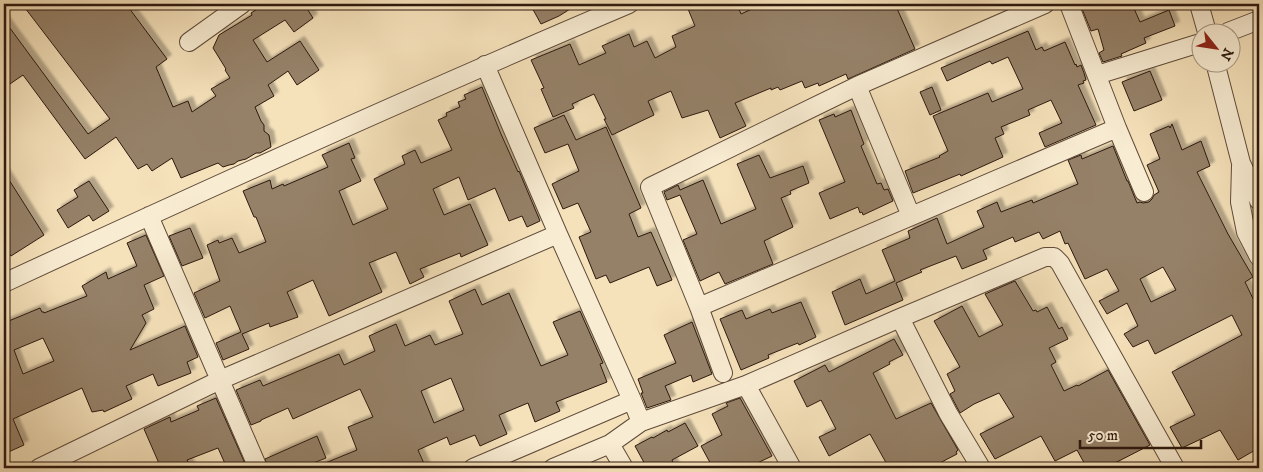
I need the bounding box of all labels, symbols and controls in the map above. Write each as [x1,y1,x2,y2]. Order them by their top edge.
north arrow [1190,22,1240,72]
text: N [1215,45,1237,64]
scale bar [1080,417,1202,449]
text: 50 m [1088,426,1118,445]

